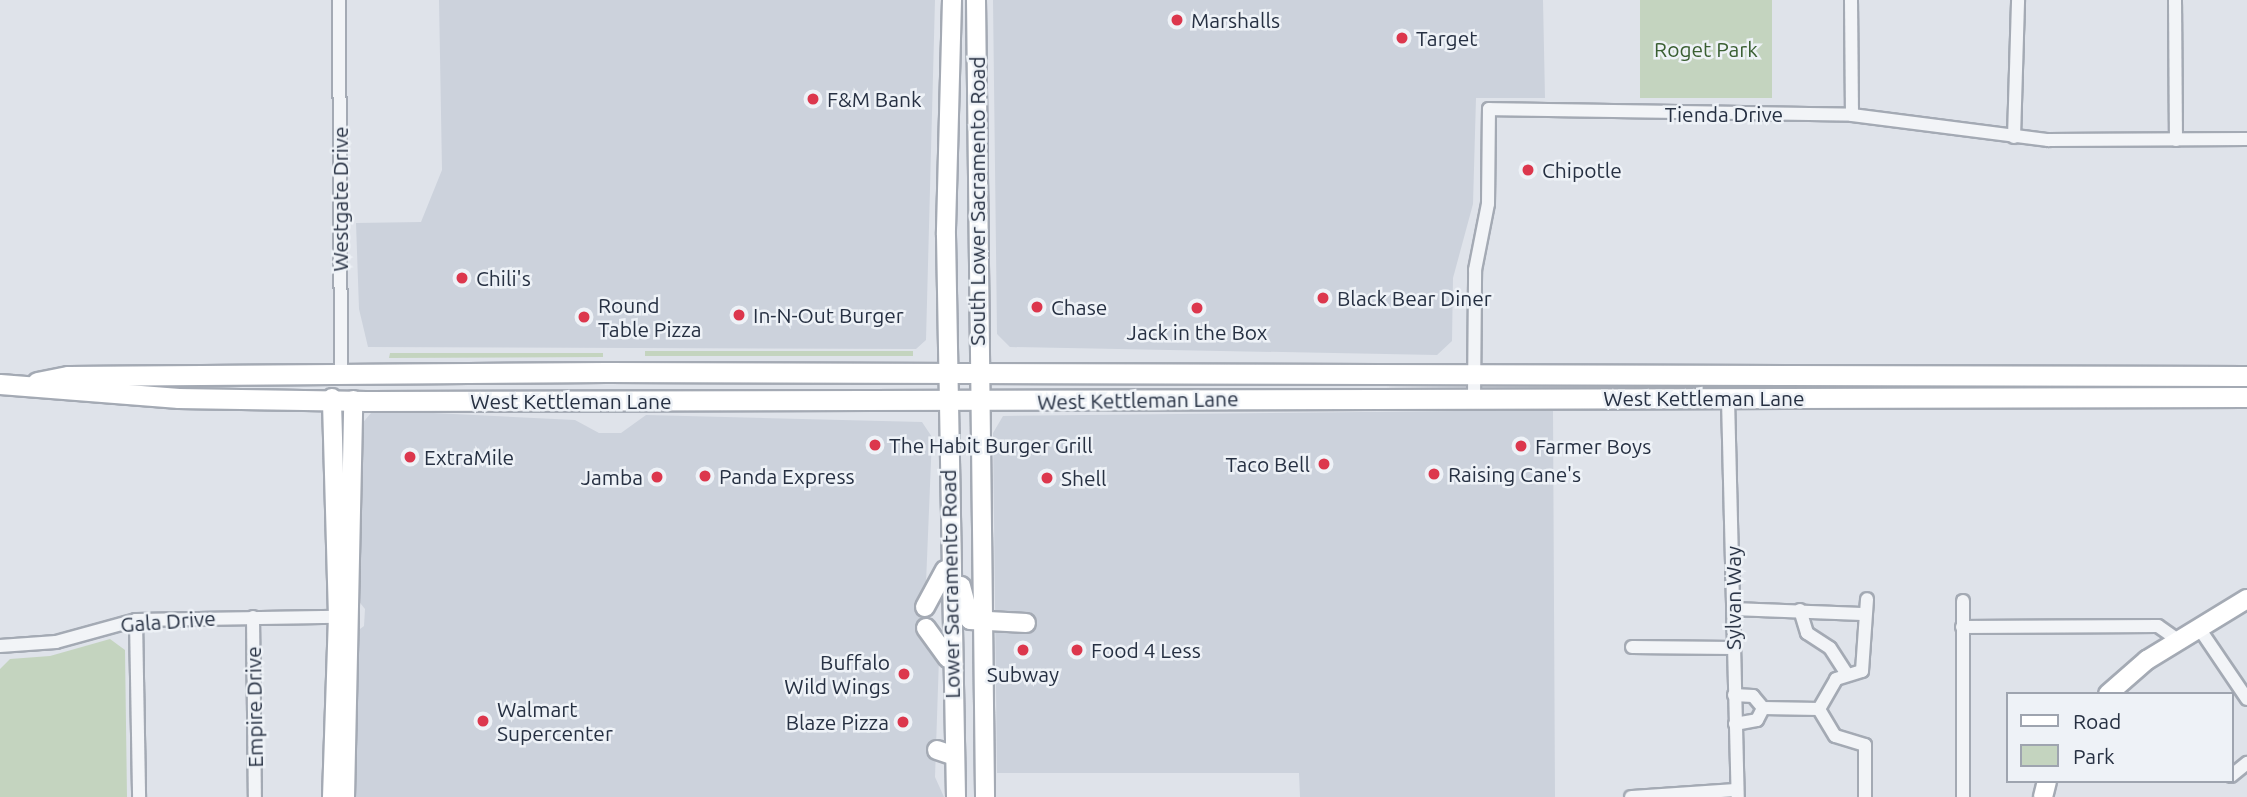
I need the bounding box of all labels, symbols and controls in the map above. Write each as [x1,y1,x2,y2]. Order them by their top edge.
place label: Marshalls [1191,7,1280,33]
marker: Marshalls [1169,12,1185,28]
place label: Target [1416,25,1478,51]
marker: Target [1394,30,1410,46]
park label: Roget Park [1654,36,1758,62]
street label: South Lower Sacramento Road [964,56,990,346]
place label: F&M Bank [827,86,922,112]
marker: F&M Bank [805,91,821,107]
street label: Tienda Drive [1665,101,1783,127]
street label: Westgate Drive [327,126,353,272]
place label: Chipotle [1542,157,1622,183]
marker: Chipotle [1520,162,1536,178]
place label: Chili's [476,265,531,291]
marker: Chili's [454,270,470,286]
place label: Black Bear Diner [1337,285,1492,311]
marker: Black Bear Diner [1315,290,1331,306]
place label: Round Table Pizza [598,292,702,342]
place label: Chase [1051,294,1107,320]
marker: Chase [1029,299,1045,315]
marker: Jack in the Box [1189,300,1205,316]
place label: In-N-Out Burger [753,302,904,328]
marker: In-N-Out Burger [731,307,747,323]
marker: Round Table Pizza [576,309,592,325]
place label: Jack in the Box [1127,319,1267,345]
street label: West Kettleman Lane [1603,385,1805,411]
street label: West Kettleman Lane [1037,386,1239,414]
street label: West Kettleman Lane [470,388,672,414]
place label: The Habit Burger Grill [889,432,1093,458]
place label: Farmer Boys [1535,433,1651,459]
marker: The Habit Burger Grill [867,437,883,453]
marker: Farmer Boys [1513,438,1529,454]
place label: ExtraMile [424,444,514,470]
marker: ExtraMile [402,449,418,465]
place label: Taco Bell [1226,451,1310,477]
marker: Taco Bell [1316,456,1332,472]
place label: Raising Cane's [1448,461,1581,487]
place label: Panda Express [719,463,855,489]
place label: Jamba [581,464,643,490]
place label: Shell [1061,465,1107,491]
marker: Raising Cane's [1426,466,1442,482]
marker: Panda Express [697,468,713,484]
marker: Jamba [649,469,665,485]
street label: Lower Sacramento Road [935,469,965,699]
marker: Shell [1039,470,1055,486]
street label: Sylvan Way [1720,546,1746,650]
street label: Gala Drive [119,605,217,637]
place label: Food 4 Less [1091,637,1201,663]
marker: Subway [1015,642,1031,658]
marker: Food 4 Less [1069,642,1085,658]
street label: Empire Drive [240,646,268,768]
place label: Buffalo Wild Wings [784,649,890,699]
place label: Subway [987,661,1059,687]
marker: Buffalo Wild Wings [896,666,912,682]
legend [2006,692,2233,783]
place label: Walmart Supercenter [497,696,613,746]
place label: Blaze Pizza [786,709,889,735]
text: Road [2073,709,2121,733]
marker: Walmart Supercenter [475,713,491,729]
marker: Blaze Pizza [895,714,911,730]
text: Park [2073,744,2115,768]

